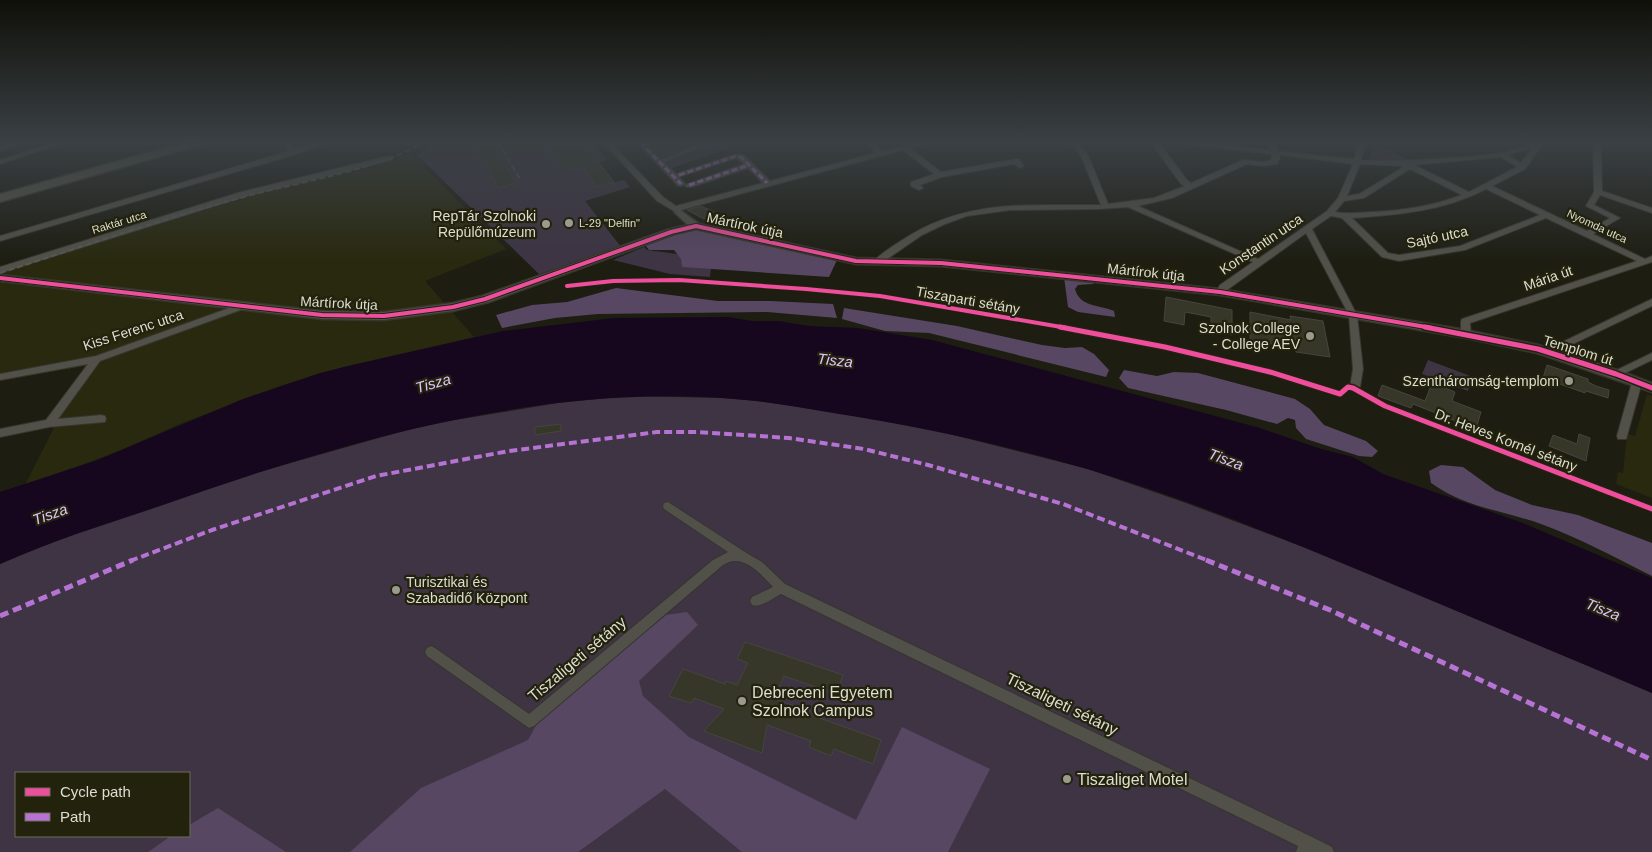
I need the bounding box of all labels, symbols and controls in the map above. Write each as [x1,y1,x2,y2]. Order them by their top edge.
street label: Nyomda utca [1565,207,1630,246]
street label: Raktár utca [90,208,148,236]
place label: RepTár Szolnoki Repülőmúzeum [433,208,536,240]
street label: Mártírok útja [705,209,785,241]
street label: Konstantin utca [1217,210,1306,278]
marker: L-29 "Delfin" [563,217,575,229]
place label: L-29 "Delfin" [579,217,640,229]
marker: RepTár Szolnoki Repülőmúzeum [540,218,552,230]
street label: Sajtó utca [1405,223,1469,251]
street label: Mártírok útja [1106,260,1186,284]
street label: Mária út [1521,262,1575,294]
street label: Tiszaparti sétány [915,283,1021,317]
street label: Mártírok útja [300,293,378,313]
street label: Kiss Ferenc utca [81,306,185,354]
place label: Szolnok College - College AEV [1199,320,1301,352]
marker: Szolnok College - College AEV [1304,330,1316,342]
street label: Templom út [1541,332,1615,368]
water label: Tisza [816,350,854,370]
water label: Tisza [413,370,453,396]
place label: Szentháromság-templom [1403,373,1559,389]
marker: Szentháromság-templom [1563,375,1575,387]
street label: Dr. Heves Kornél sétány [1433,405,1579,475]
water label: Tisza [1206,445,1246,473]
water label: Tisza [30,500,70,528]
place label: Turisztikai és Szabadidő Központ [406,574,528,606]
marker: Turisztikai és Szabadidő Központ [390,584,402,596]
water label: Tisza [1583,594,1623,624]
street label: Tiszaligeti sétány [525,613,629,705]
street label: Tiszaligeti sétány [1003,670,1121,738]
place label: Debreceni Egyetem Szolnok Campus [752,684,893,719]
marker: Debreceni Egyetem Szolnok Campus [736,695,748,707]
place label: Tiszaliget Motel [1077,771,1188,788]
legend [15,772,190,837]
marker: Tiszaliget Motel [1061,773,1073,785]
text: Cycle path [60,783,131,800]
text: Path [60,808,91,825]

